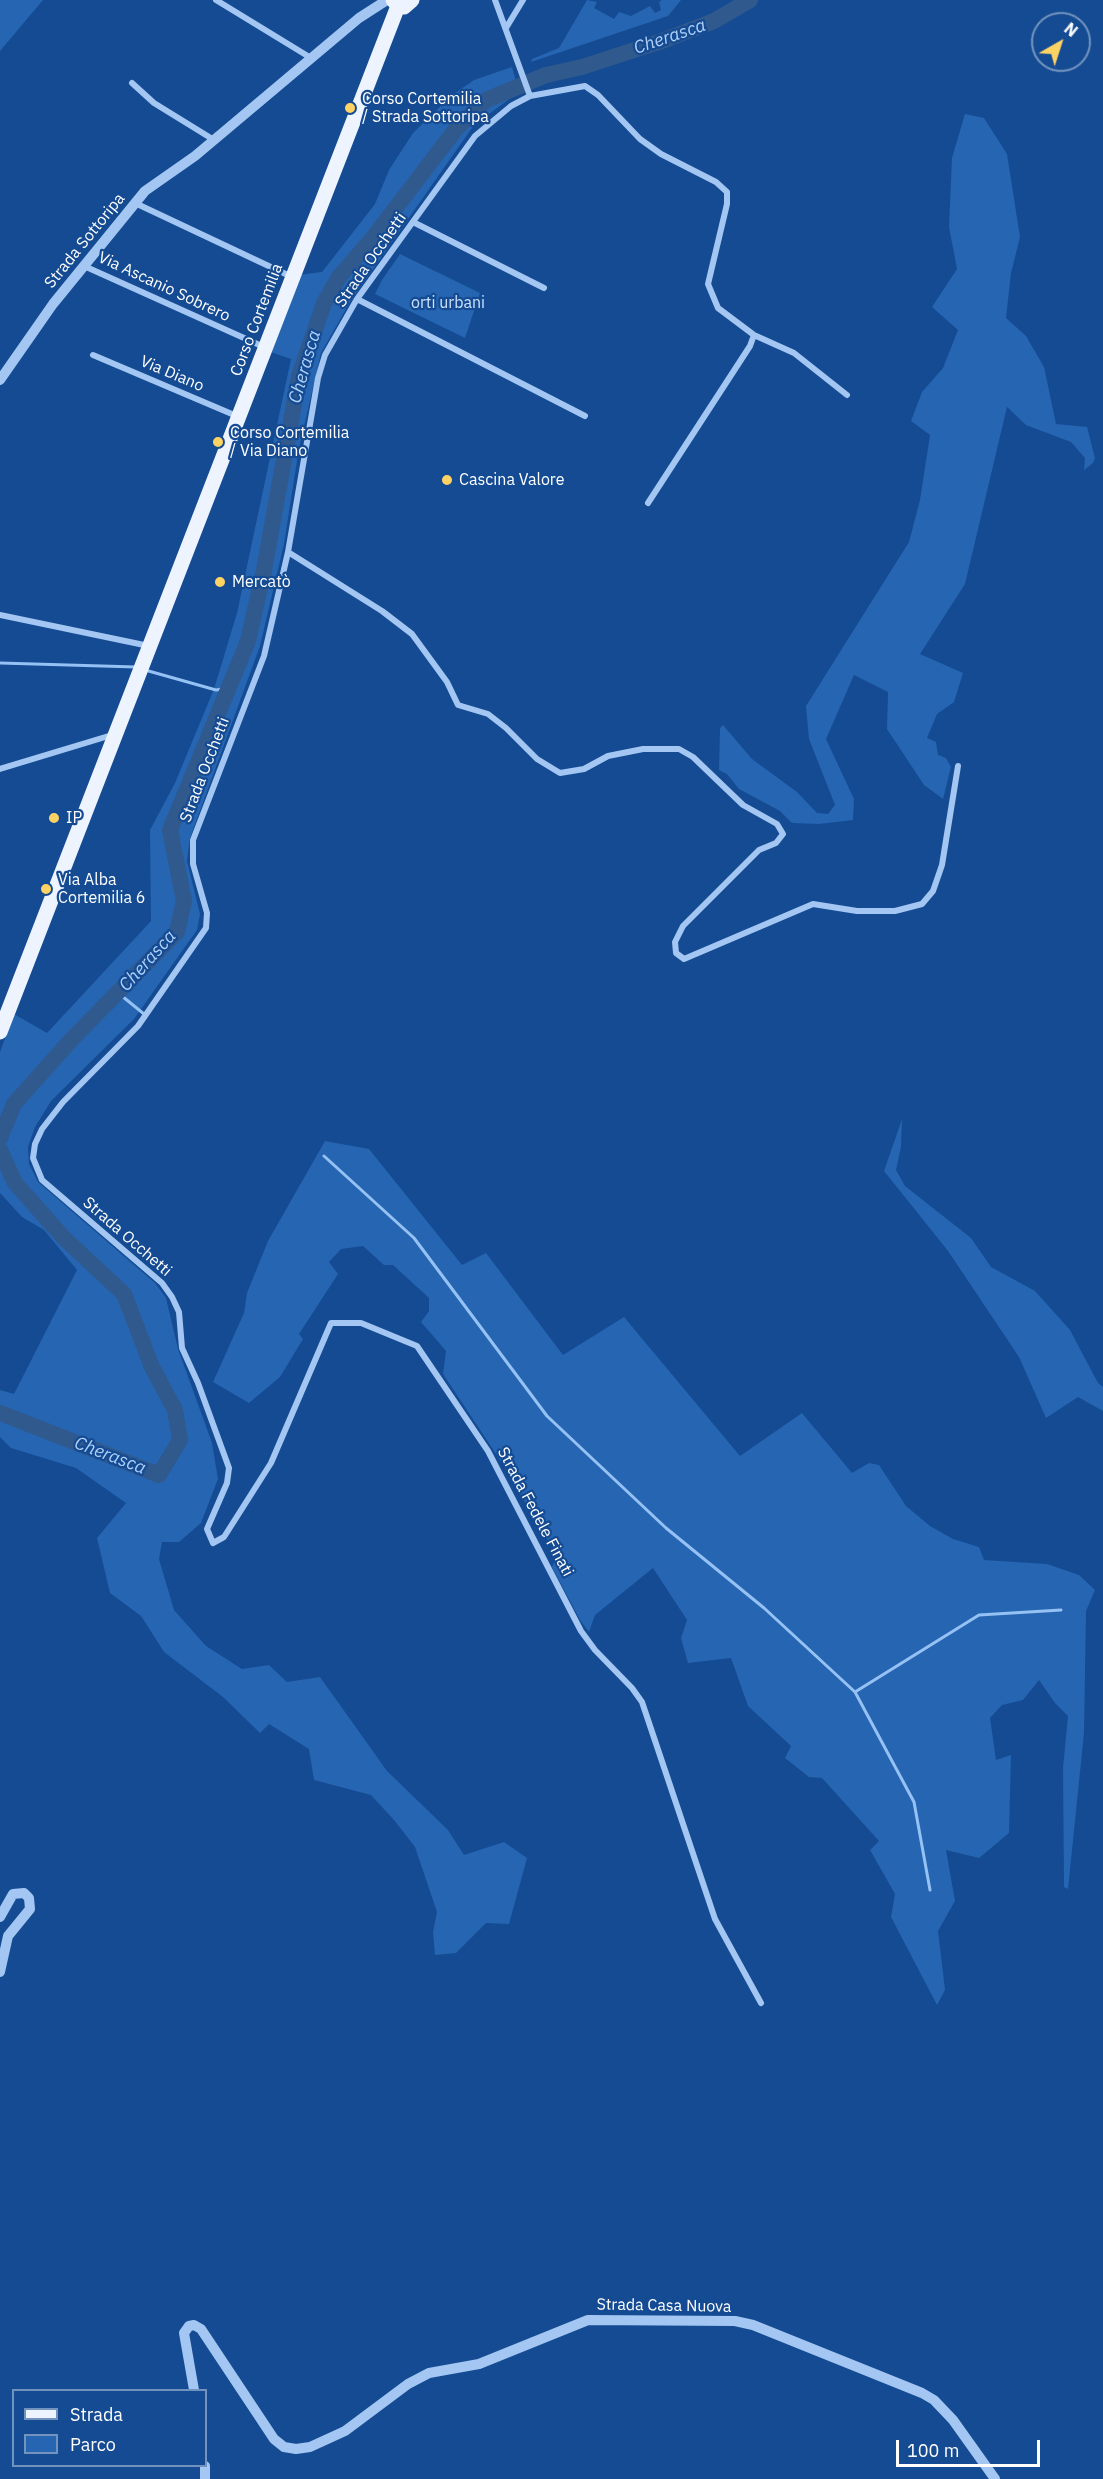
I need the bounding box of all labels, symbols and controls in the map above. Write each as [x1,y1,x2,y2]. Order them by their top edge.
north arrow [1031,12,1091,72]
water label: Cherasca [631,15,709,59]
text: N [1060,18,1082,41]
place label: Corso Cortemilia / Strada Sottoripa [362,89,489,127]
marker: Corso Cortemilia / Strada Sottoripa [343,101,357,115]
street label: Strada Sottoripa [41,190,129,292]
street label: Strada Occhetti [331,209,411,311]
street label: Via Ascanio Sobrero [95,248,233,326]
street label: Corso Cortemilia [227,261,287,379]
park label: orti urbani [411,293,485,313]
water label: Cherasca [284,328,326,406]
street label: Via Diano [137,352,207,396]
place label: Corso Cortemilia / Via Diano [230,423,349,461]
marker: Corso Cortemilia / Via Diano [211,435,225,449]
place label: Cascina Valore [459,470,564,490]
marker: Cascina Valore [440,473,454,487]
place label: Mercatò [232,572,291,592]
marker: Mercatò [213,575,227,589]
street label: Strada Occhetti [176,715,234,825]
place label: IP [66,808,82,828]
marker: IP [47,811,61,825]
place label: Via Alba Cortemilia 6 [58,870,145,908]
marker: Via Alba Cortemilia 6 [39,882,53,896]
water label: Cherasca [115,926,181,996]
street label: Strada Occhetti [79,1193,175,1281]
water label: Cherasca [71,1433,149,1479]
street label: Strada Fedele Finati [493,1444,577,1580]
street label: Strada Casa Nuova [596,2295,732,2317]
legend [12,2389,207,2467]
text: Strada [70,2403,123,2426]
scale bar [899,2428,1043,2466]
text: Parco [70,2433,116,2456]
text: 100 m [907,2439,959,2462]

